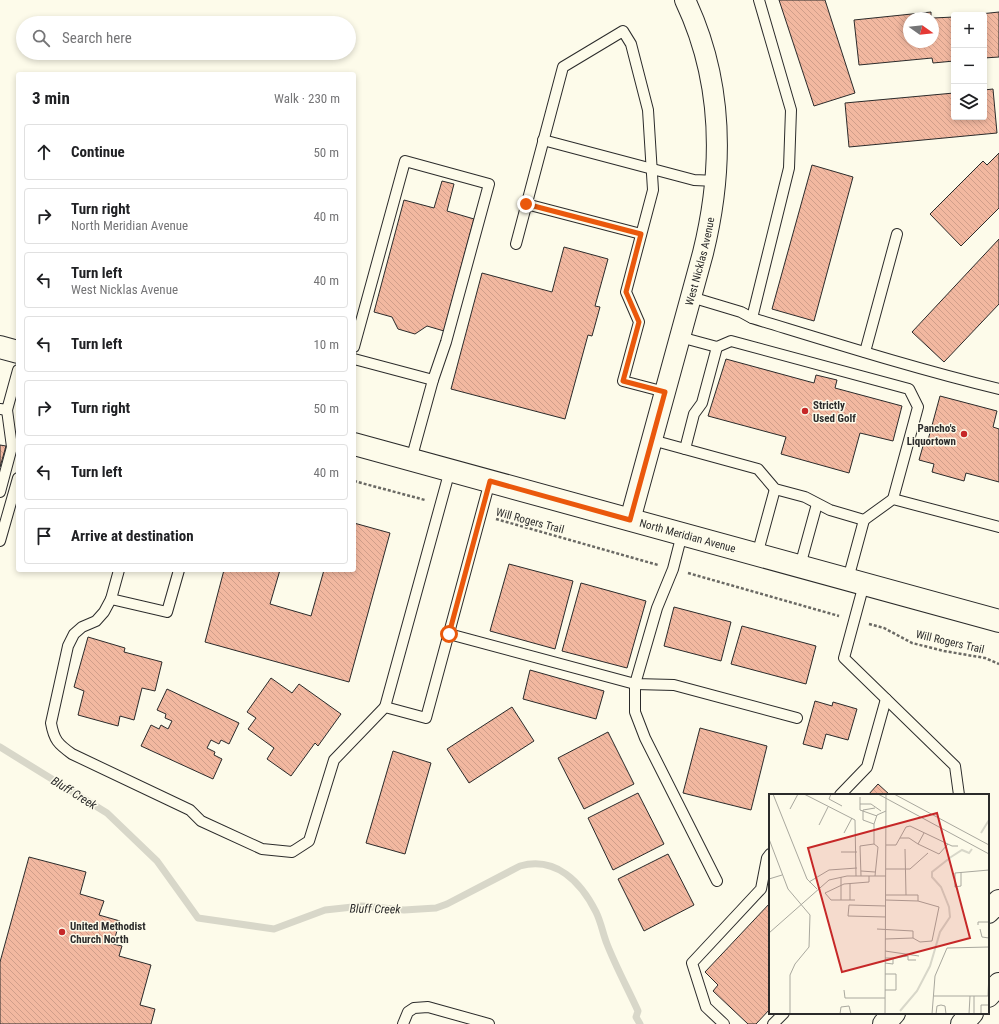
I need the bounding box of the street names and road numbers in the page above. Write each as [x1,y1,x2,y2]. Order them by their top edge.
street label: West Nicklas Avenue [682,216,717,307]
street label: Will Rogers Trail [495,506,565,536]
street label: North Meridian Avenue [638,516,737,555]
street label: Will Rogers Trail [914,628,986,656]

